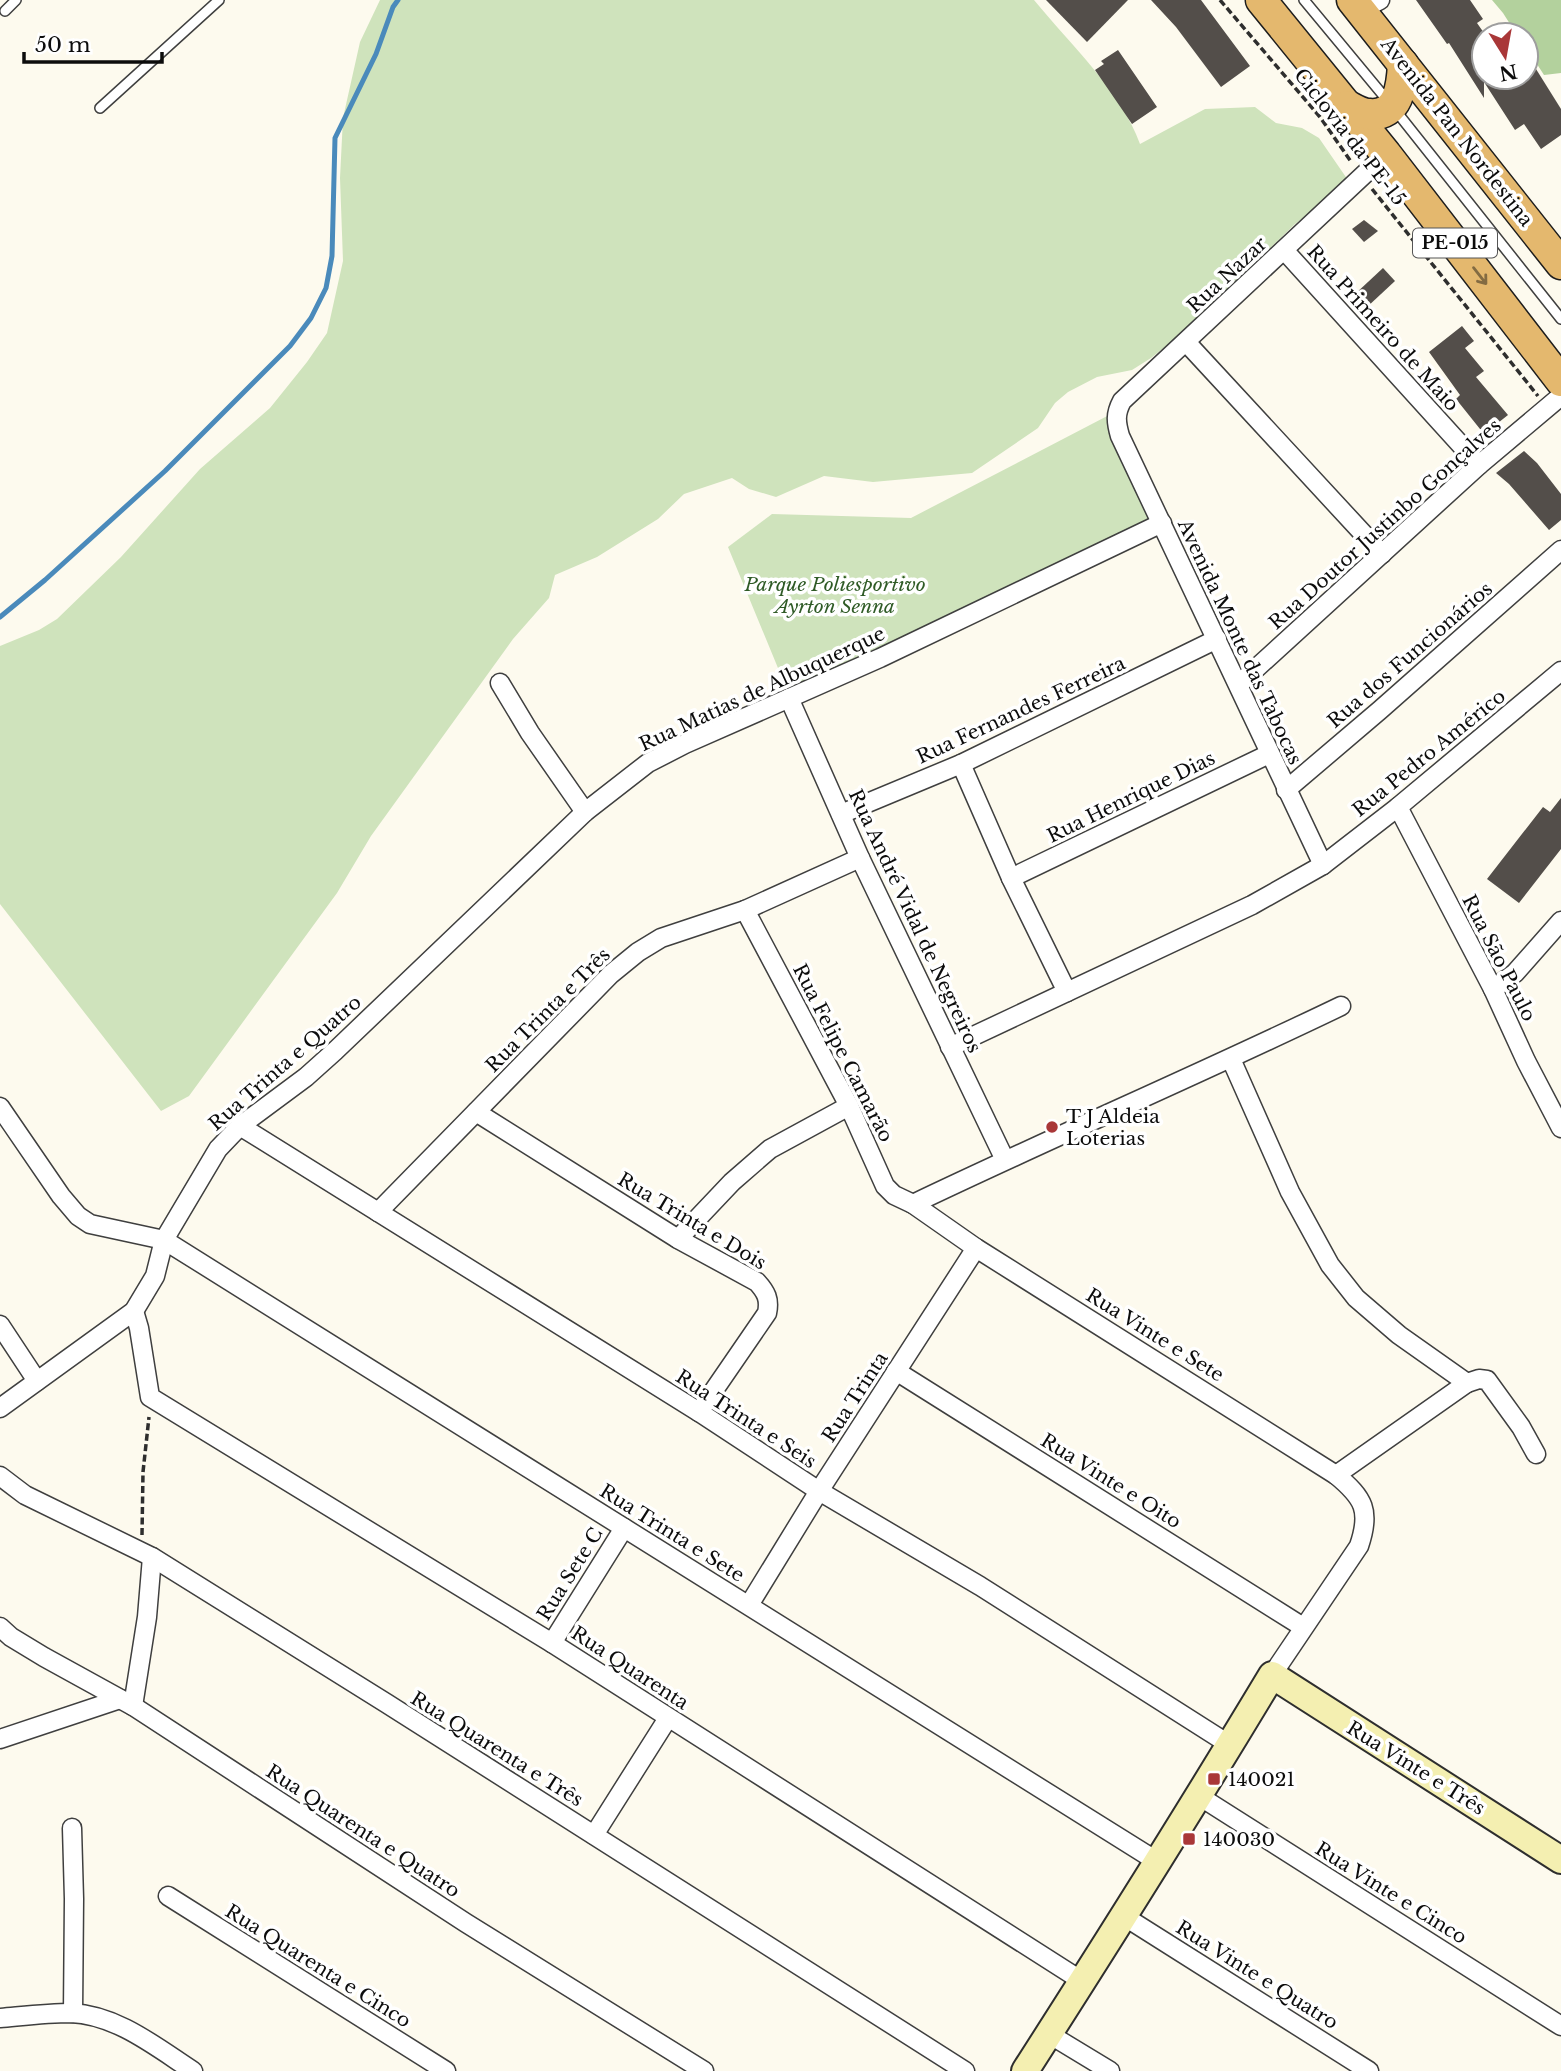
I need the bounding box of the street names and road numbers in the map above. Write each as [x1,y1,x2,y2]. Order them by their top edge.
street label: Avenida Pan Nordestina [1376,33,1538,231]
street label: Ciclovia da PE-15 [1289,64,1411,210]
road number: PE-015 [1413,229,1497,258]
street label: Rua Nazar [1182,232,1272,318]
street label: Rua Primeiro de Maio [1302,240,1464,416]
street label: Rua Doutor Justinbo Gonçalves [1264,414,1506,634]
street label: Avenida Monte das Tabocas [1173,515,1307,768]
street label: Rua dos Funcionários [1323,577,1497,733]
street label: Rua Matias de Albuquerque [636,622,888,756]
street label: Rua Fernandes Ferreira [913,651,1129,769]
street label: Rua Pedro Américo [1348,684,1510,822]
street label: Rua Henrique Dias [1043,746,1219,848]
street label: Rua André Vidal de Negreiros [844,786,986,1056]
street label: Rua São Paulo [1457,891,1541,1025]
street label: Rua Trinta e Três [481,943,615,1077]
street label: Rua Felipe Camarão [788,960,898,1146]
street label: Rua Trinta e Quatro [204,991,366,1135]
street label: Rua Trinta e Dois [614,1168,770,1274]
street label: Rua Vinte e Sete [1082,1283,1228,1387]
street label: Rua Trinta [817,1347,893,1447]
street label: Rua Trinta e Seis [671,1365,821,1473]
street label: Rua Vinte e Oito [1037,1429,1185,1533]
street label: Rua Trinta e Sete [596,1479,748,1587]
street label: Rua Sete C [532,1523,608,1625]
street label: Rua Quarenta [567,1622,693,1715]
street label: Rua Quarenta e Três [407,1687,587,1811]
street label: Rua Vinte e Três [1343,1716,1489,1820]
street label: Rua Quarenta e Quatro [262,1760,464,1902]
street label: Rua Vinte e Cinco [1311,1837,1471,1949]
street label: Rua Quarenta e Cinco [221,1899,415,2033]
street label: Rua Vinte e Quatro [1172,1916,1342,2034]

